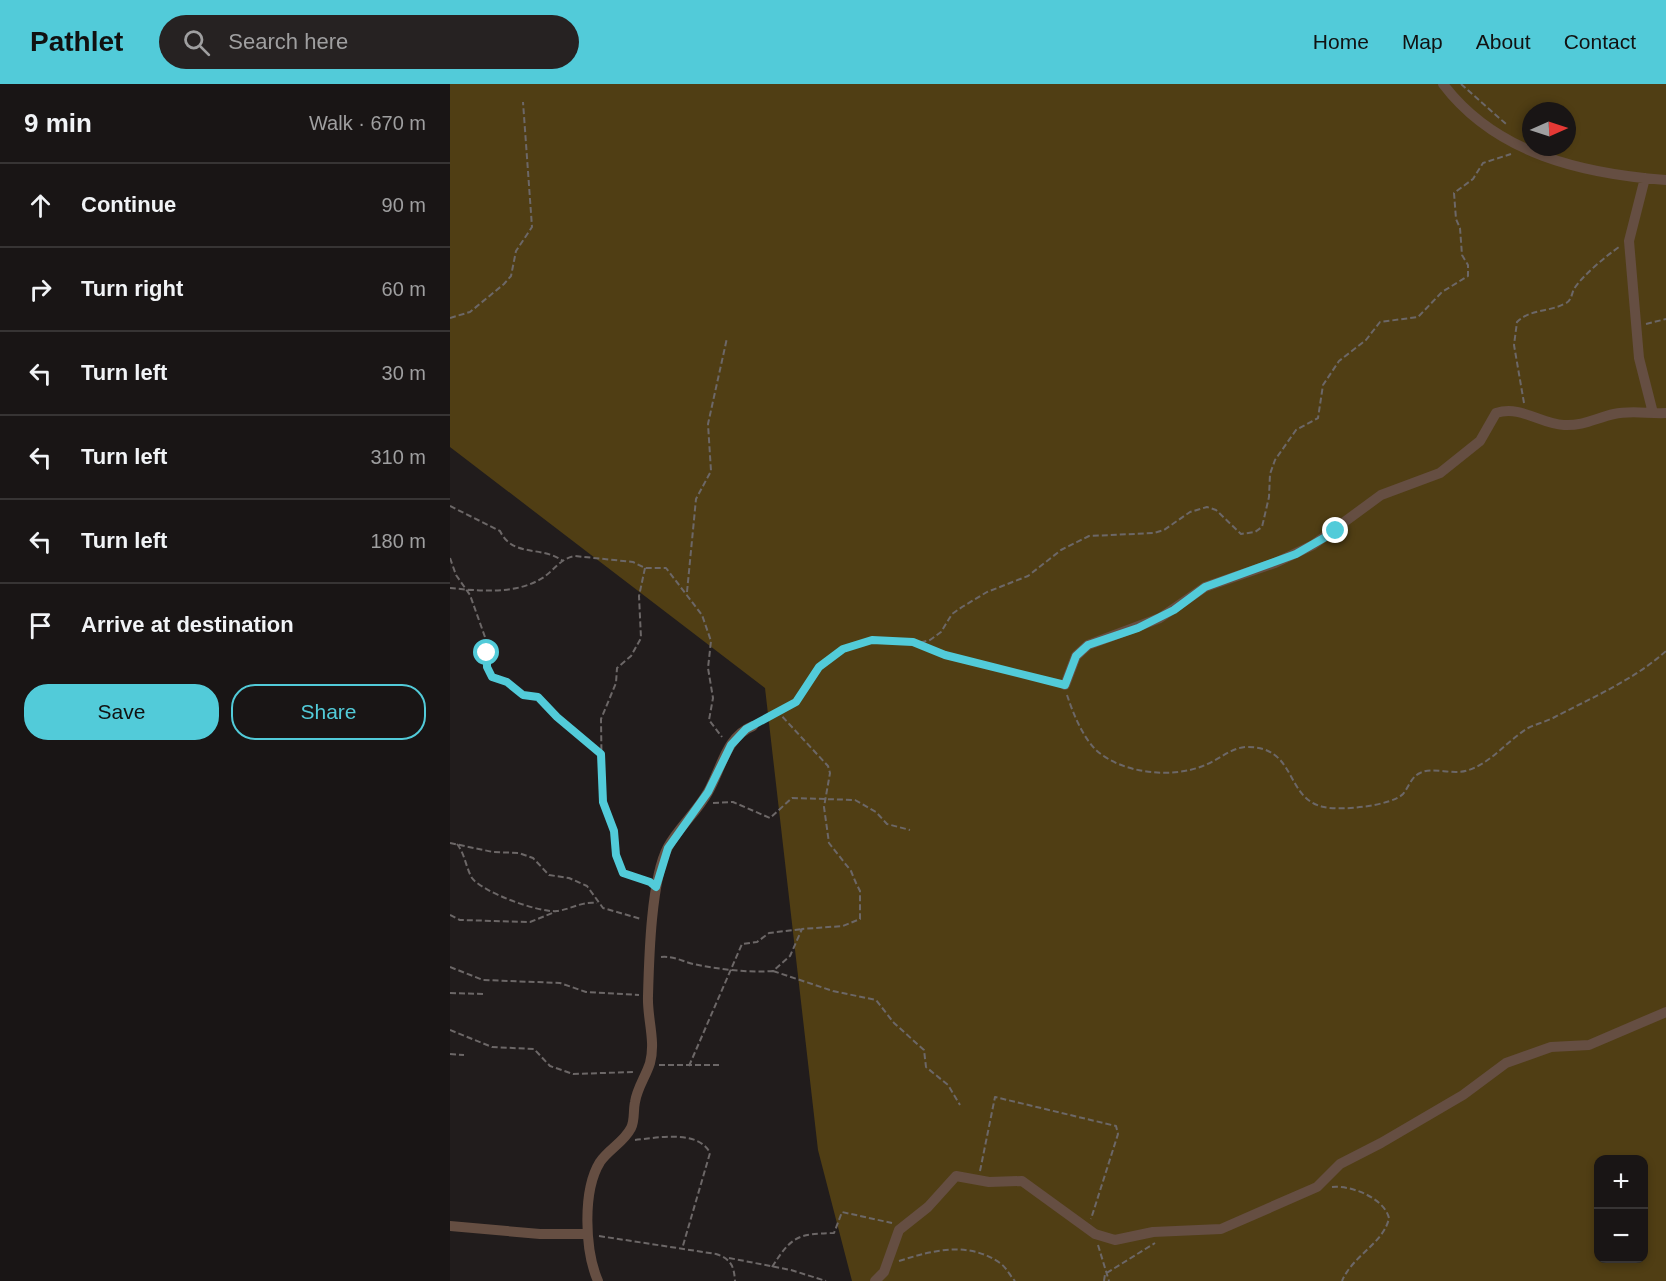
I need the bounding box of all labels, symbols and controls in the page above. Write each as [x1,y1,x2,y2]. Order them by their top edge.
search box [159,15,579,69]
text: Pathlet [30,26,123,57]
icon: search [180,26,213,59]
text: Search here [228,29,348,54]
text: Home [1313,30,1369,53]
text: Map [1402,30,1443,53]
text: About [1476,30,1531,53]
text: Contact [1564,30,1636,53]
north arrow [1522,102,1576,156]
text: 9 min [24,108,92,138]
text: Walk · 670 m [309,112,426,134]
icon: ahead [24,189,57,222]
text: Continue [81,192,176,217]
text: 90 m [382,194,426,216]
icon: right [24,273,57,306]
text: Turn right [81,276,183,301]
text: 60 m [382,278,426,300]
icon: left [24,357,57,390]
text: Turn left [81,360,167,385]
text: 30 m [382,362,426,384]
icon: left [24,441,57,474]
text: Turn left [81,444,167,469]
text: 310 m [370,446,426,468]
route end [1322,517,1348,543]
icon: left [24,525,57,558]
text: Turn left [81,528,167,553]
text: 180 m [370,530,426,552]
icon: arrive [24,609,57,642]
text: Arrive at destination [81,612,294,637]
route start [473,639,499,665]
button: Save [24,684,219,740]
button: Share [231,684,426,740]
map controls [1594,1155,1648,1263]
button: + [1594,1155,1648,1209]
button: − [1594,1209,1648,1263]

